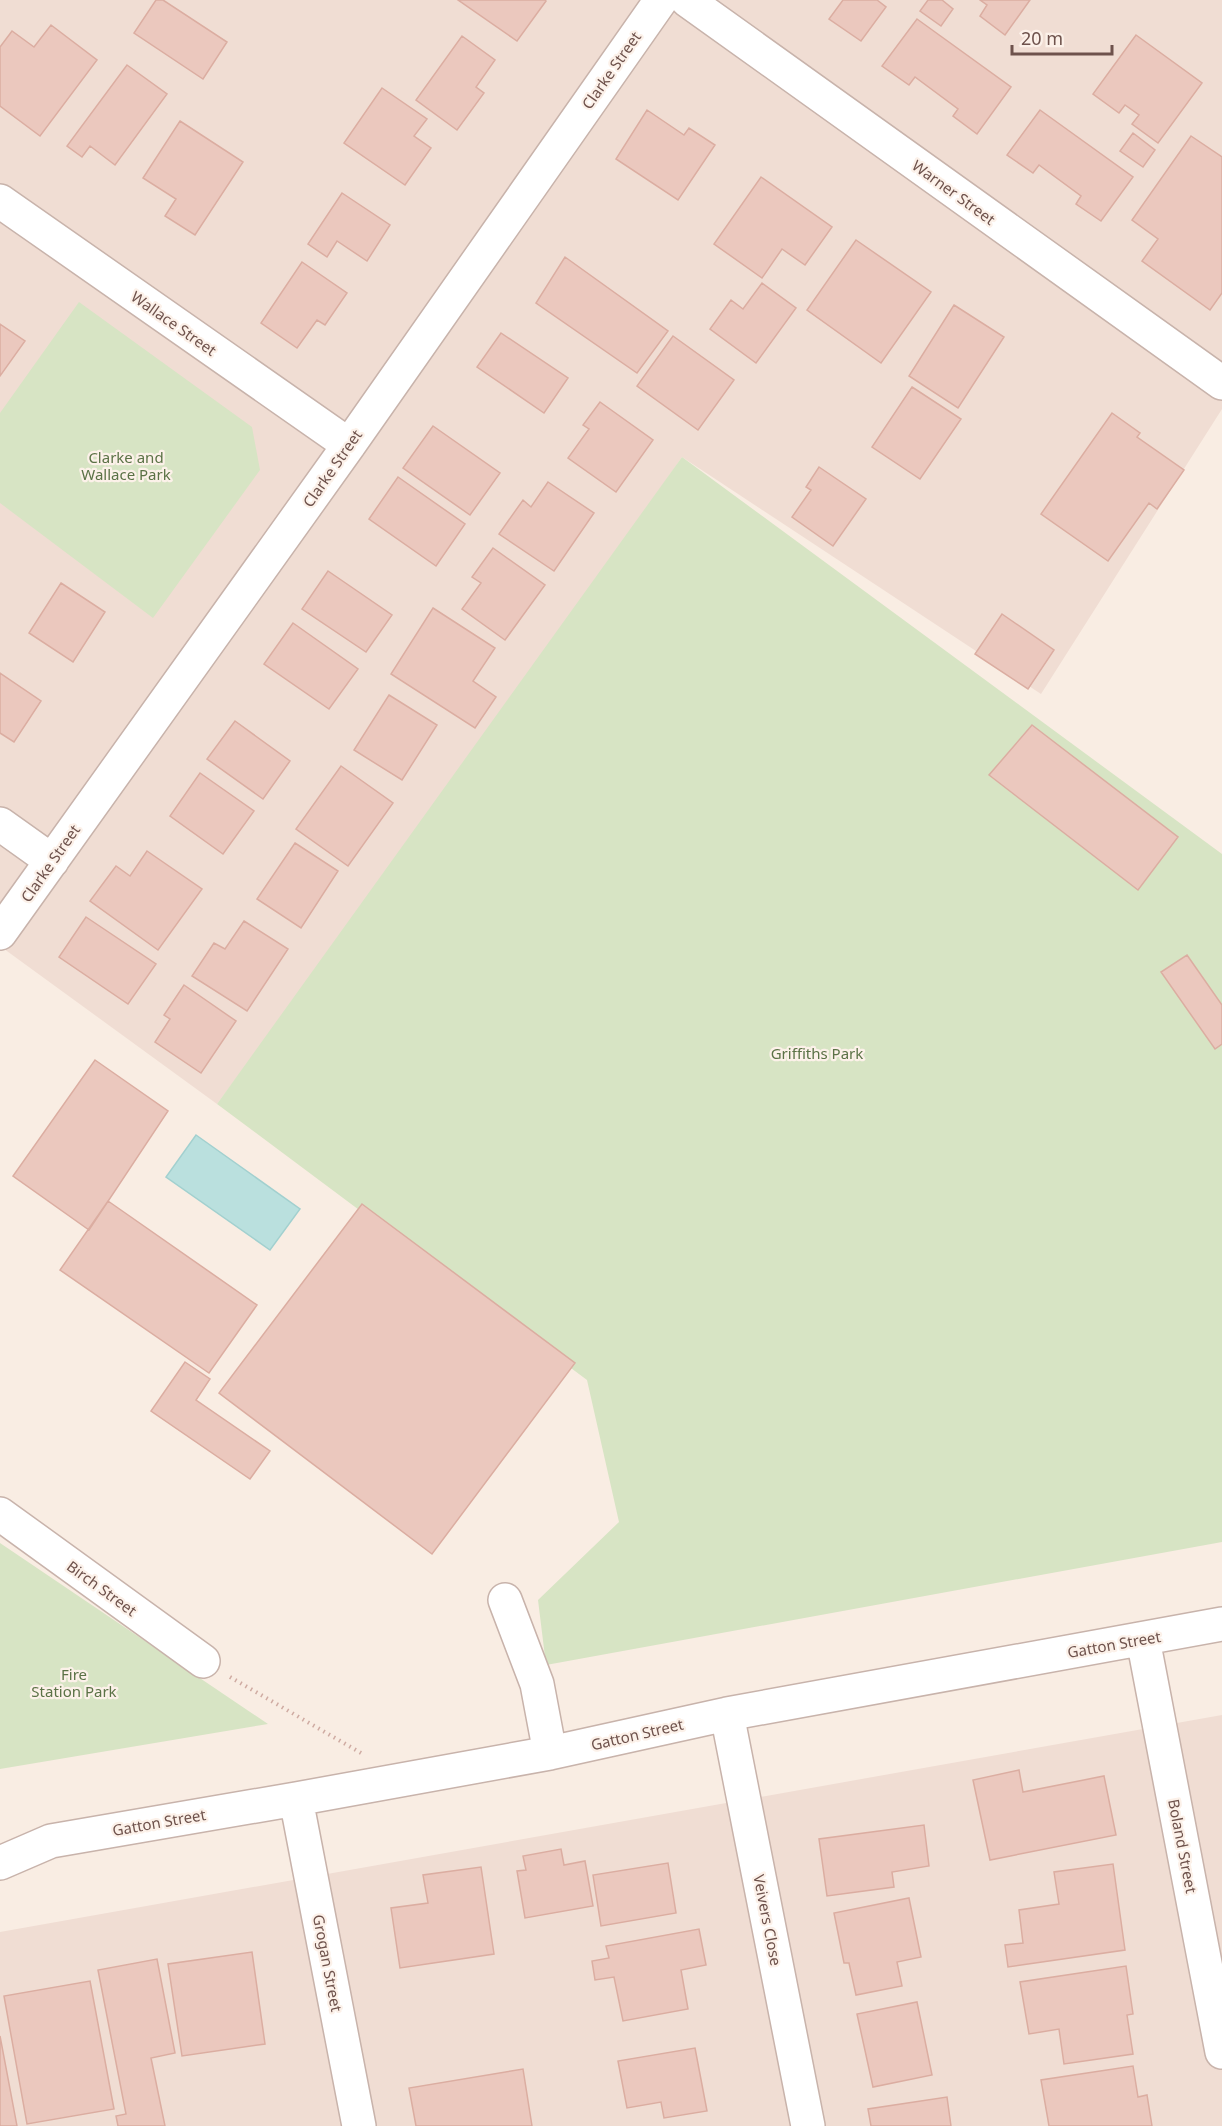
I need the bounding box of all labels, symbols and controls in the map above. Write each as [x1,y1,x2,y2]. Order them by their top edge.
scale bar [1012,18,1112,56]
text: 20 m [1021,26,1063,50]
street label: Clarke Street [577,27,645,113]
street label: Warner Street [908,155,1000,229]
street label: Wallace Street [127,286,221,360]
street label: Clarke Street [298,425,366,511]
park label: Clarke and Wallace Park [81,447,171,484]
street label: Clarke Street [16,820,84,906]
park label: Griffiths Park [771,1043,863,1063]
street label: Birch Street [63,1556,141,1620]
street label: Gatton Street [1066,1626,1163,1662]
park label: Fire Station Park [31,1664,117,1701]
street label: Gatton Street [589,1714,686,1754]
street label: Boland Street [1164,1797,1202,1895]
street label: Gatton Street [111,1804,208,1840]
street label: Veivers Close [749,1873,787,1967]
street label: Grogan Street [309,1913,347,2014]

